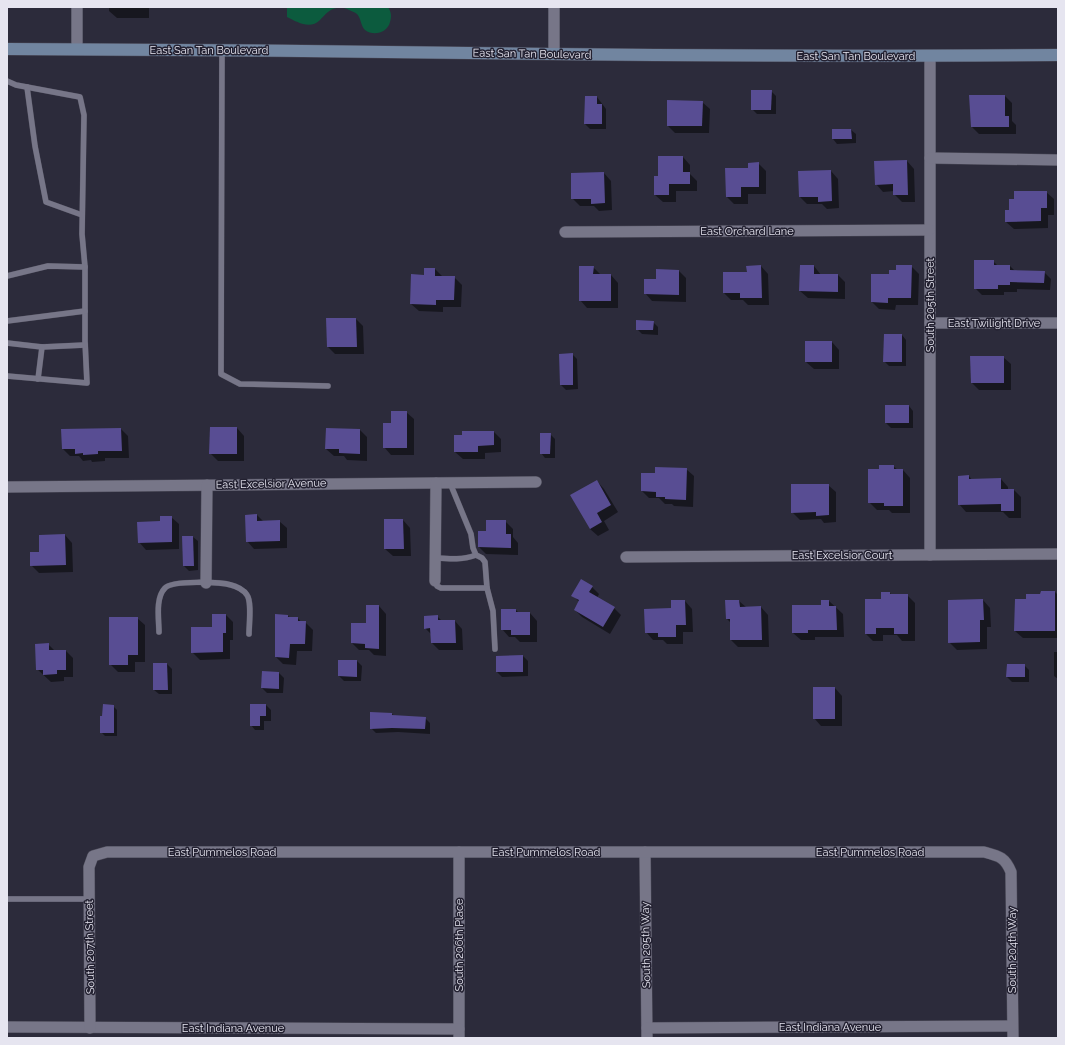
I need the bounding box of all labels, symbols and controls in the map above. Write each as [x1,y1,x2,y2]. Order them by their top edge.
street label: East San Tan Boulevard [150,44,269,57]
street label: East San Tan Boulevard [473,46,592,62]
street label: East San Tan Boulevard [797,50,916,63]
street label: East Orchard Lane [700,225,794,238]
street label: South 205th Street [924,257,937,352]
street label: East Twilight Drive [948,317,1041,330]
street label: East Excelsior Avenue [215,477,327,491]
street label: East Excelsior Court [792,549,893,562]
street label: East Pummelos Road [168,846,276,859]
street label: East Pummelos Road [492,846,600,859]
street label: East Pummelos Road [816,846,924,859]
street label: South 206th Place [453,898,466,991]
street label: South 207th Street [83,899,97,994]
street label: South 205th Way [639,902,653,988]
street label: South 204th Way [1006,907,1019,993]
street label: East Indiana Avenue [779,1021,882,1034]
street label: East Indiana Avenue [182,1022,285,1035]

